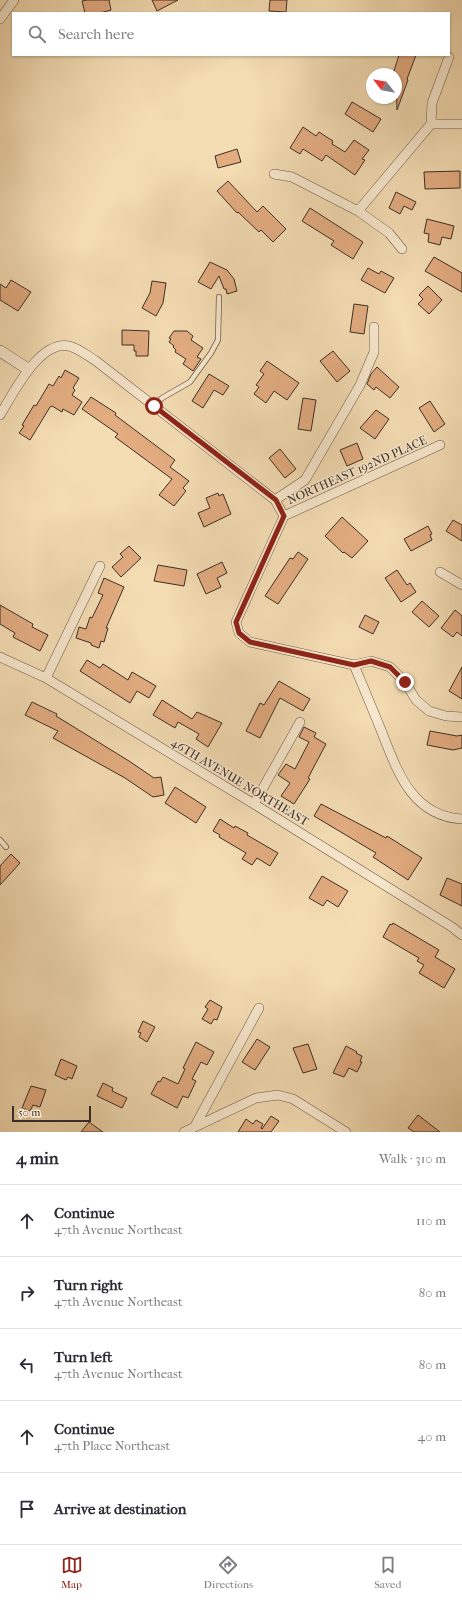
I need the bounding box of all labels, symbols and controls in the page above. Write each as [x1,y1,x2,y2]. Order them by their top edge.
search box [12,12,450,56]
icon: search [26,23,48,45]
text: Search here [58,25,134,43]
north arrow [366,68,402,104]
route start [145,397,163,415]
street label: NORTHEAST 192ND PLACE [285,433,429,507]
route end [396,673,414,691]
street label: 46TH AVENUE NORTHEAST [169,735,312,829]
scale bar [12,1104,91,1123]
text: 50 m [18,1106,40,1119]
text: 4 min [16,1148,59,1168]
text: Walk · 310 m [379,1151,446,1166]
text: Continue [54,1204,114,1222]
icon: ahead [16,1210,38,1232]
text: 110 m [416,1213,446,1228]
text: 47th Avenue Northeast [54,1222,183,1237]
text: Turn right [54,1276,123,1294]
icon: right [16,1282,38,1304]
text: 80 m [419,1285,446,1300]
text: 47th Avenue Northeast [54,1294,183,1309]
text: Turn left [54,1348,112,1366]
icon: left [16,1354,38,1376]
text: 80 m [419,1357,446,1372]
text: 47th Avenue Northeast [54,1366,183,1381]
text: Continue [54,1420,114,1438]
icon: ahead [16,1426,38,1448]
text: 40 m [418,1429,446,1444]
text: 47th Place Northeast [54,1438,170,1453]
icon: arrive [16,1498,38,1520]
text: Arrive at destination [54,1500,186,1518]
tab: Map [61,1554,83,1591]
tab: Directions [204,1554,253,1591]
tab: Saved [374,1554,401,1591]

